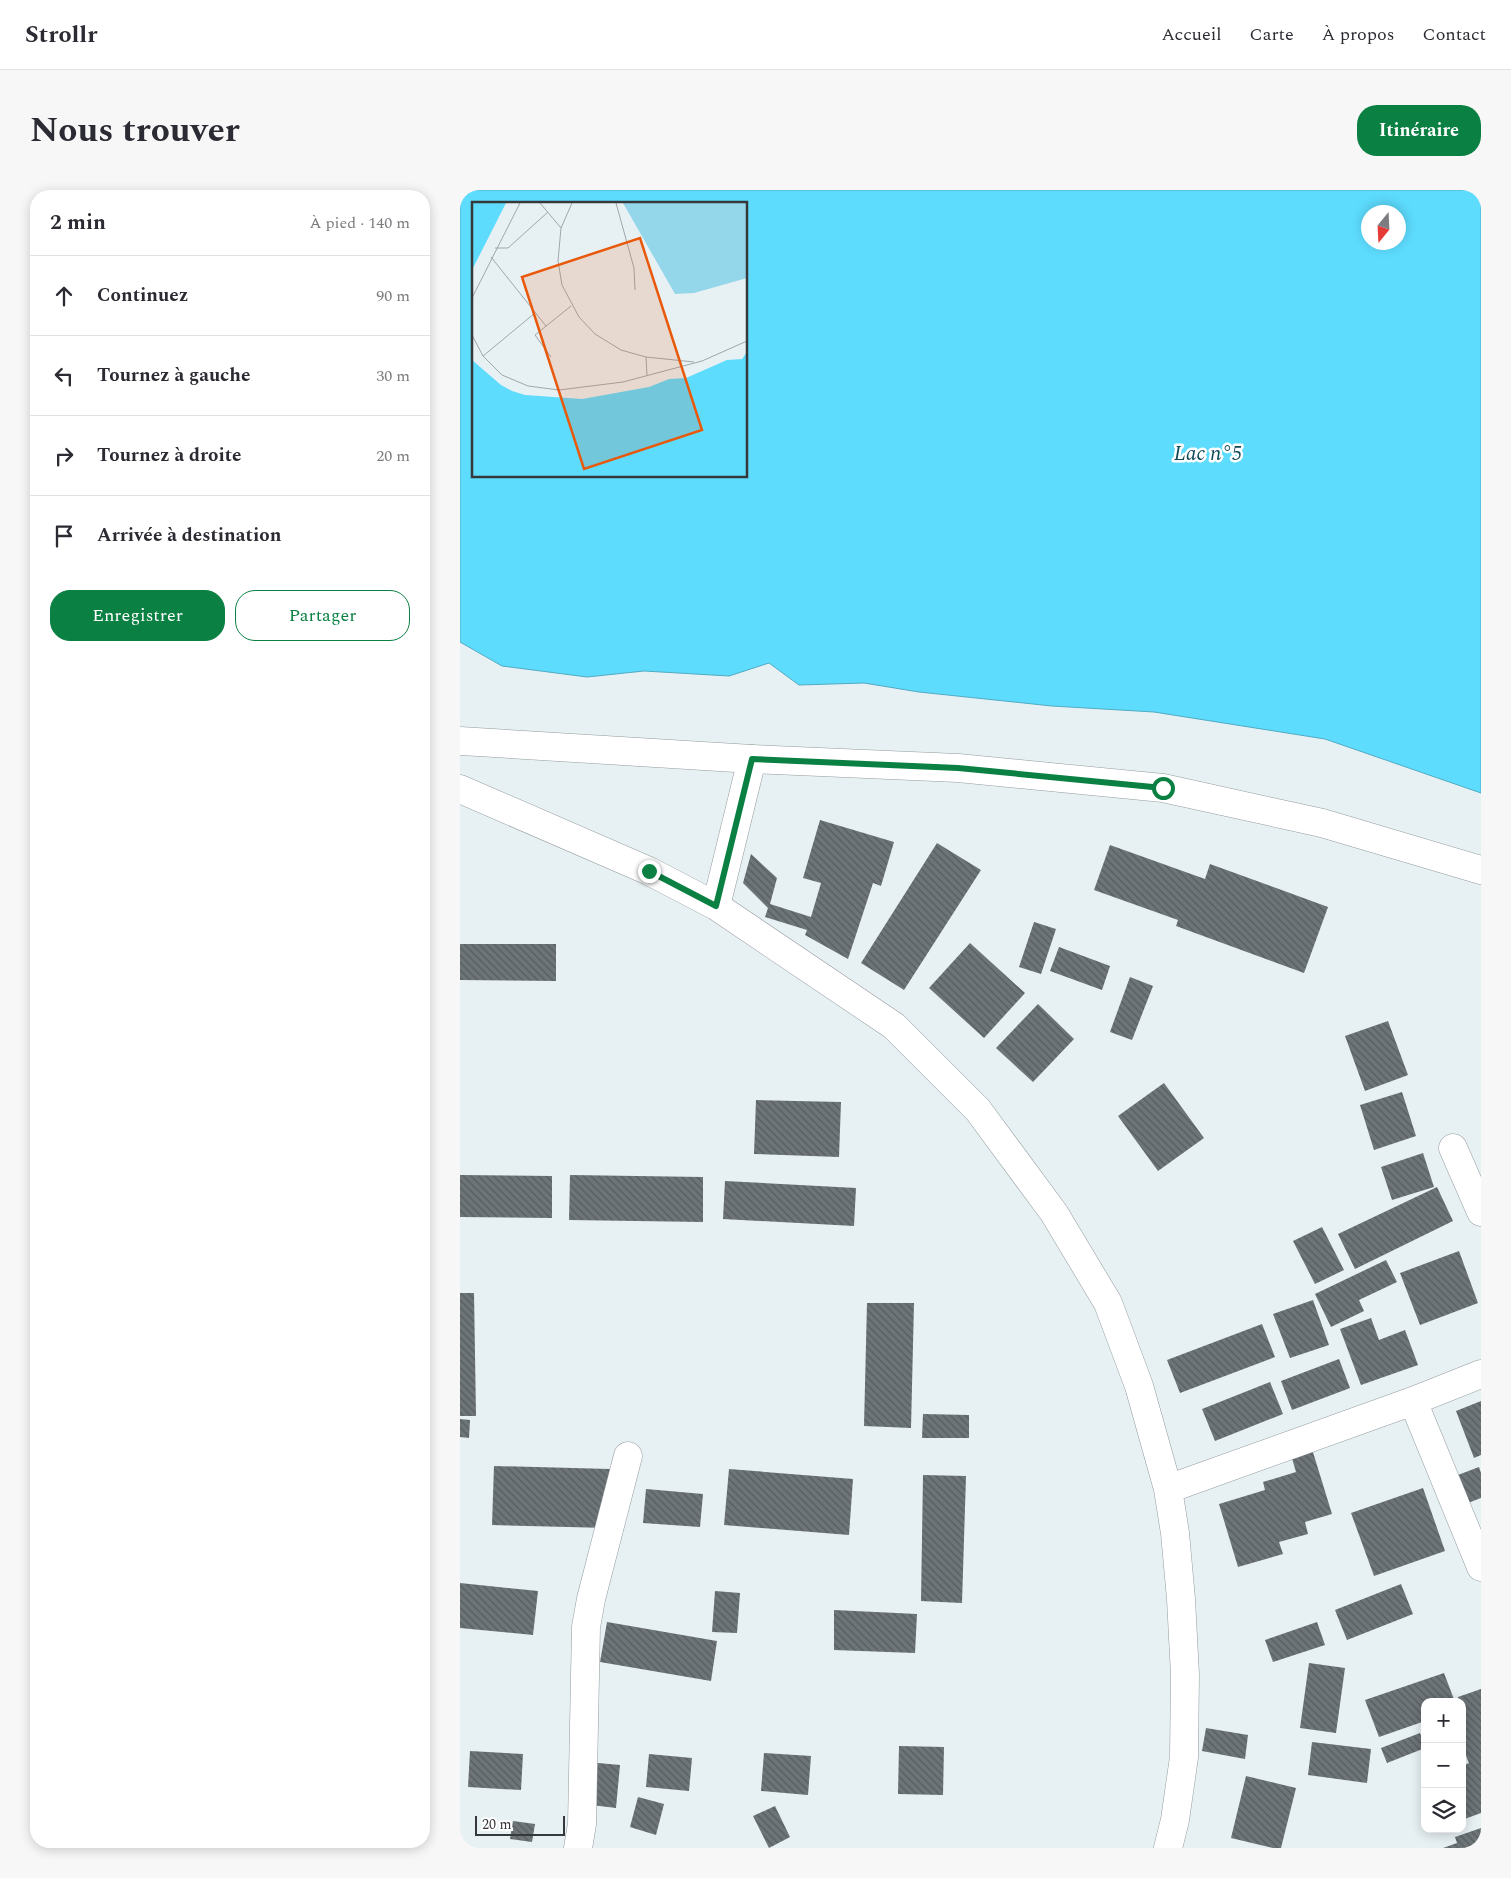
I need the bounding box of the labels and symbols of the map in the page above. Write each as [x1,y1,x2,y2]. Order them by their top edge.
inset map [472,202,748,478]
north arrow [1361,205,1406,250]
water label: Lac n°5 [1174,438,1242,470]
route start [1152,777,1175,800]
route end [638,860,661,883]
scale bar [475,1813,565,1836]

